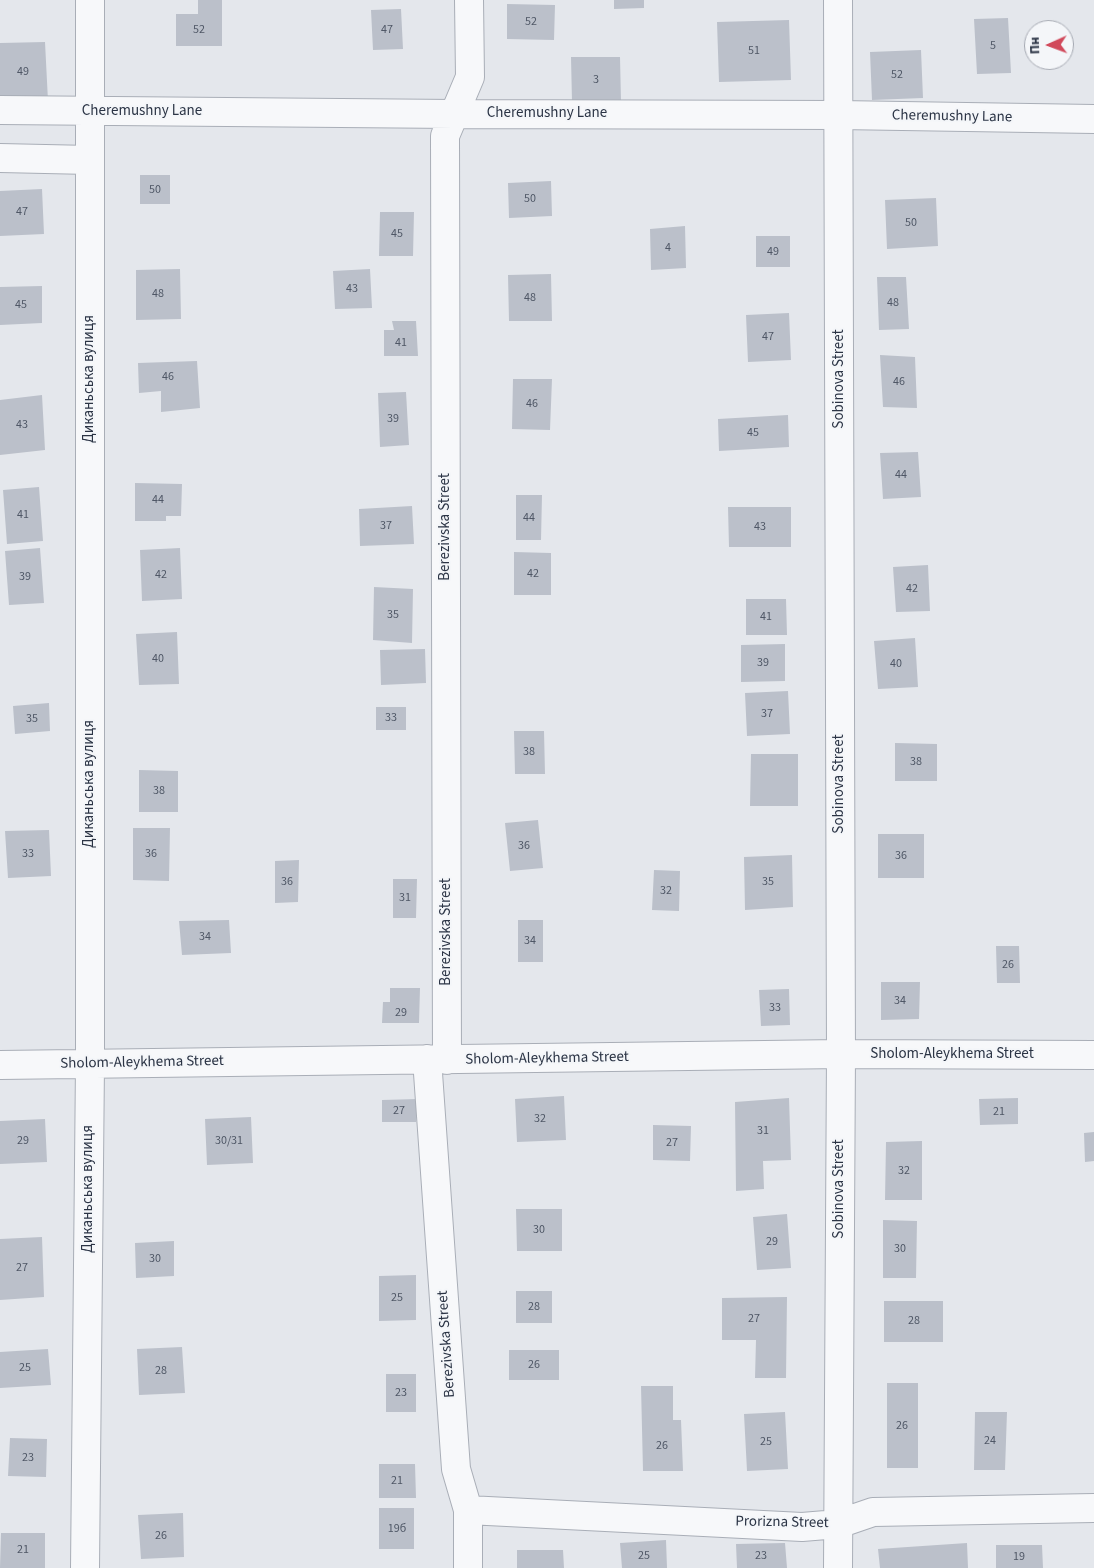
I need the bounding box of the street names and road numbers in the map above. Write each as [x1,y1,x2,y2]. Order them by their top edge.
street label: Cheremushny Lane [82,103,202,121]
street label: Cheremushny Lane [487,105,607,123]
street label: Cheremushny Lane [892,107,1012,127]
street label: Диканьська вулиця [81,315,99,443]
street label: Sobinova Street [831,329,849,429]
street label: Berezivska Street [437,473,455,581]
street label: Диканьська вулиця [81,720,99,848]
street label: Sobinova Street [831,734,849,834]
street label: Berezivska Street [438,878,456,986]
street label: Sholom-Aleykhema Street [870,1046,1034,1064]
street label: Sholom-Aleykhema Street [465,1049,629,1069]
street label: Sholom-Aleykhema Street [60,1053,224,1073]
street label: Диканьська вулиця [80,1125,98,1253]
street label: Sobinova Street [831,1139,849,1239]
street label: Berezivska Street [434,1290,460,1398]
street label: Prorizna Street [735,1513,829,1533]

